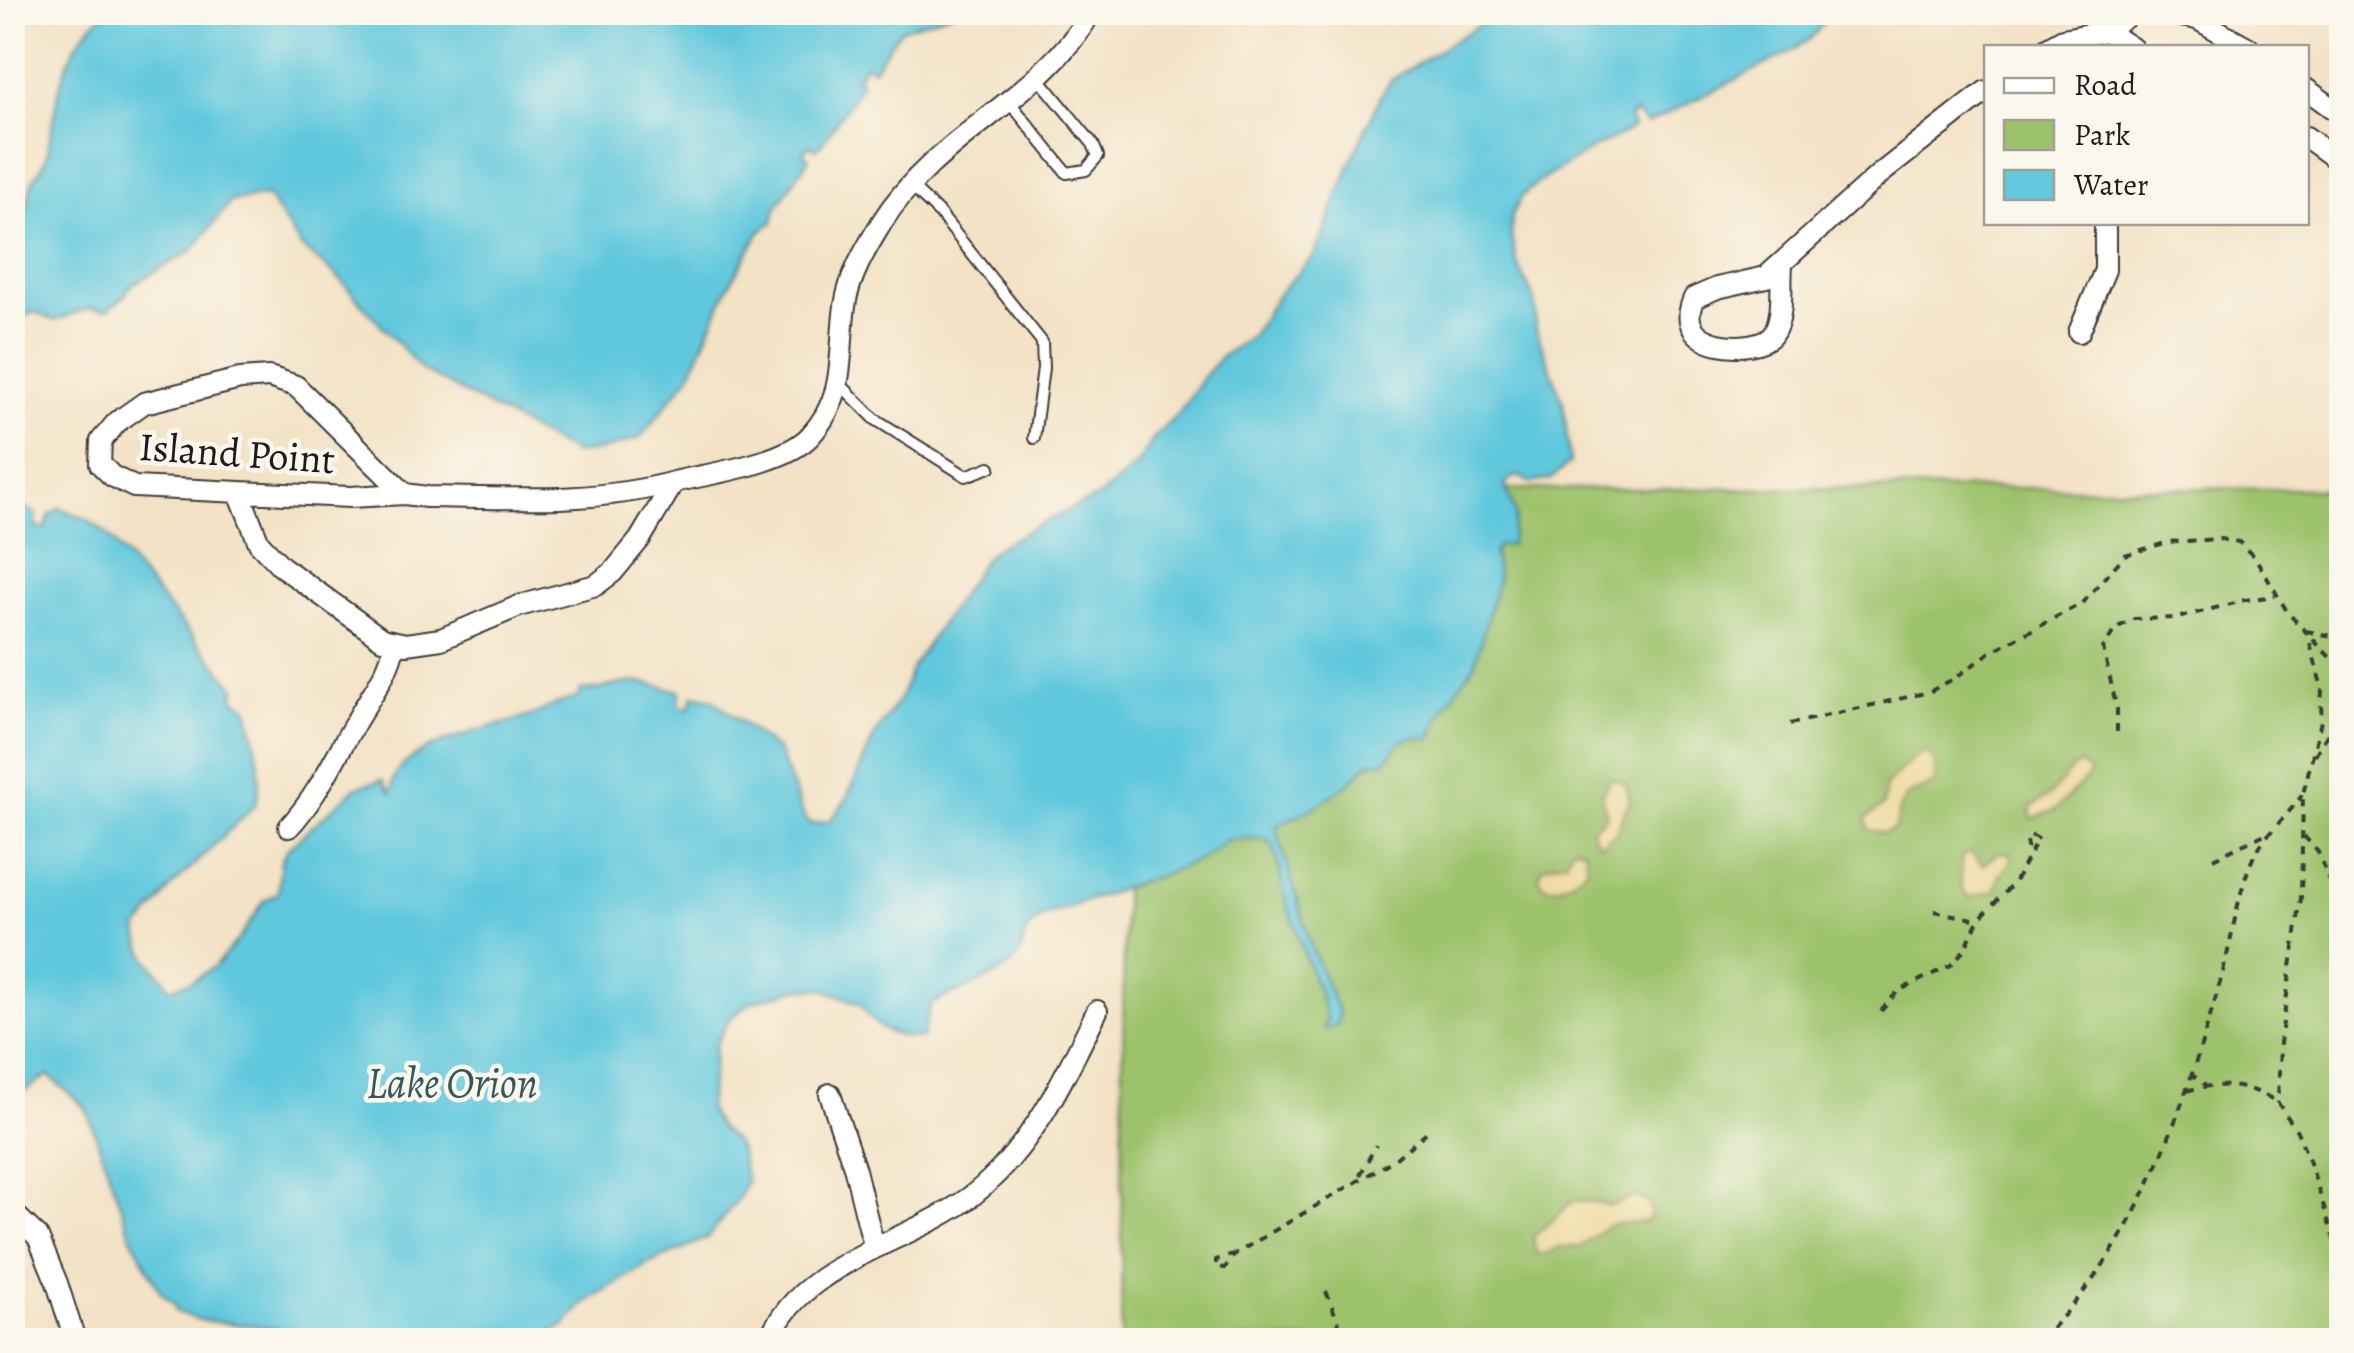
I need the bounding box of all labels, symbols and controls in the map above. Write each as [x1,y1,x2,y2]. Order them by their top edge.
legend [1984,45,2309,225]
text: Road [2074,65,2137,105]
text: Park [2074,115,2130,155]
text: Water [2073,165,2148,205]
street label: Island Point [137,419,337,487]
water label: Lake Orion [366,1054,538,1111]

